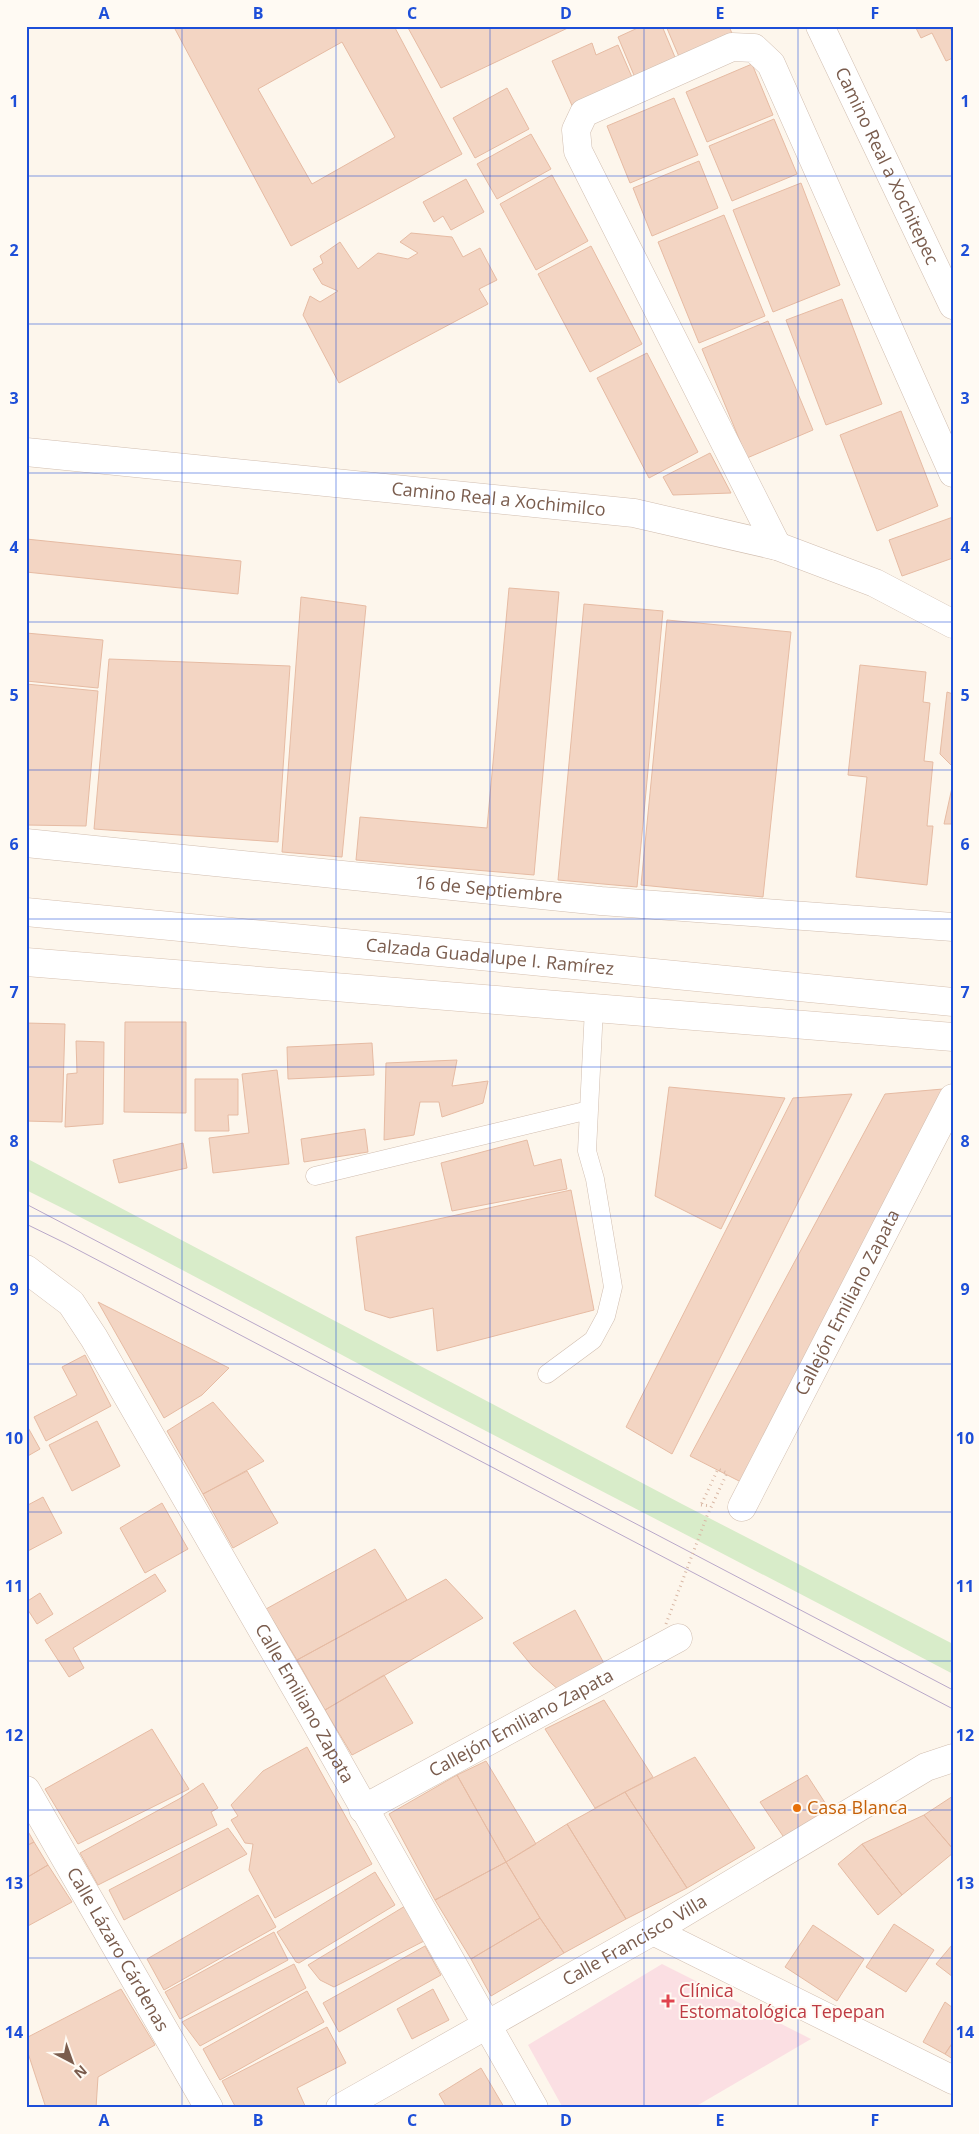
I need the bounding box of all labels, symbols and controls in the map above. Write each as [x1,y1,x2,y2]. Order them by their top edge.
text: A [98,2,110,24]
text: B [253,2,263,24]
text: C [407,2,417,24]
text: D [560,2,572,24]
text: E [716,2,725,24]
text: F [871,2,879,24]
street label: Camino Real a Xochitepec [830,63,945,268]
text: 1 [9,90,19,112]
text: 1 [960,90,970,112]
text: 2 [9,239,19,261]
text: 2 [960,239,970,261]
text: 3 [9,387,19,409]
text: 3 [960,387,970,409]
street label: Camino Real a Xochimilco [391,476,607,521]
text: 4 [9,536,19,558]
text: 4 [960,536,970,558]
text: 5 [9,684,19,706]
text: 5 [960,684,970,706]
text: 6 [9,833,19,855]
text: 6 [960,833,970,855]
street label: 16 de Septiembre [414,869,564,908]
street label: Calzada Guadalupe I. Ramírez [365,932,615,980]
text: 7 [9,981,19,1003]
text: 7 [960,981,970,1003]
text: 8 [9,1130,19,1152]
text: 8 [960,1130,970,1152]
street label: Callejón Emiliano Zapata [789,1205,905,1399]
text: 9 [9,1278,19,1300]
text: 9 [960,1278,970,1300]
text: 10 [5,1427,23,1449]
text: 10 [956,1427,974,1449]
text: 11 [5,1575,23,1597]
text: 11 [956,1575,974,1597]
street label: Calle Emiliano Zapata [250,1619,360,1787]
street label: Callejón Emiliano Zapata [424,1662,617,1782]
text: 12 [5,1724,23,1746]
text: 12 [956,1724,974,1746]
place label: Casa Blanca [807,1795,907,1819]
marker: Casa Blanca [791,1802,803,1814]
street label: Calle Lázaro Cárdenas [62,1863,175,2035]
text: 13 [5,1872,23,1894]
text: 13 [956,1872,974,1894]
street label: Calle Francisco Villa [558,1888,711,1991]
place label: Clínica Estomatológica Tepepan [679,1978,885,2023]
marker: Clínica Estomatológica Tepepan [661,1994,675,2008]
text: 14 [5,2021,23,2043]
text: 14 [956,2021,974,2043]
north arrow [48,2036,98,2086]
text: N [70,2061,91,2083]
text: A [98,2109,110,2131]
text: B [253,2109,263,2131]
text: C [407,2109,417,2131]
text: D [560,2109,572,2131]
text: E [716,2109,725,2131]
text: F [871,2109,879,2131]

